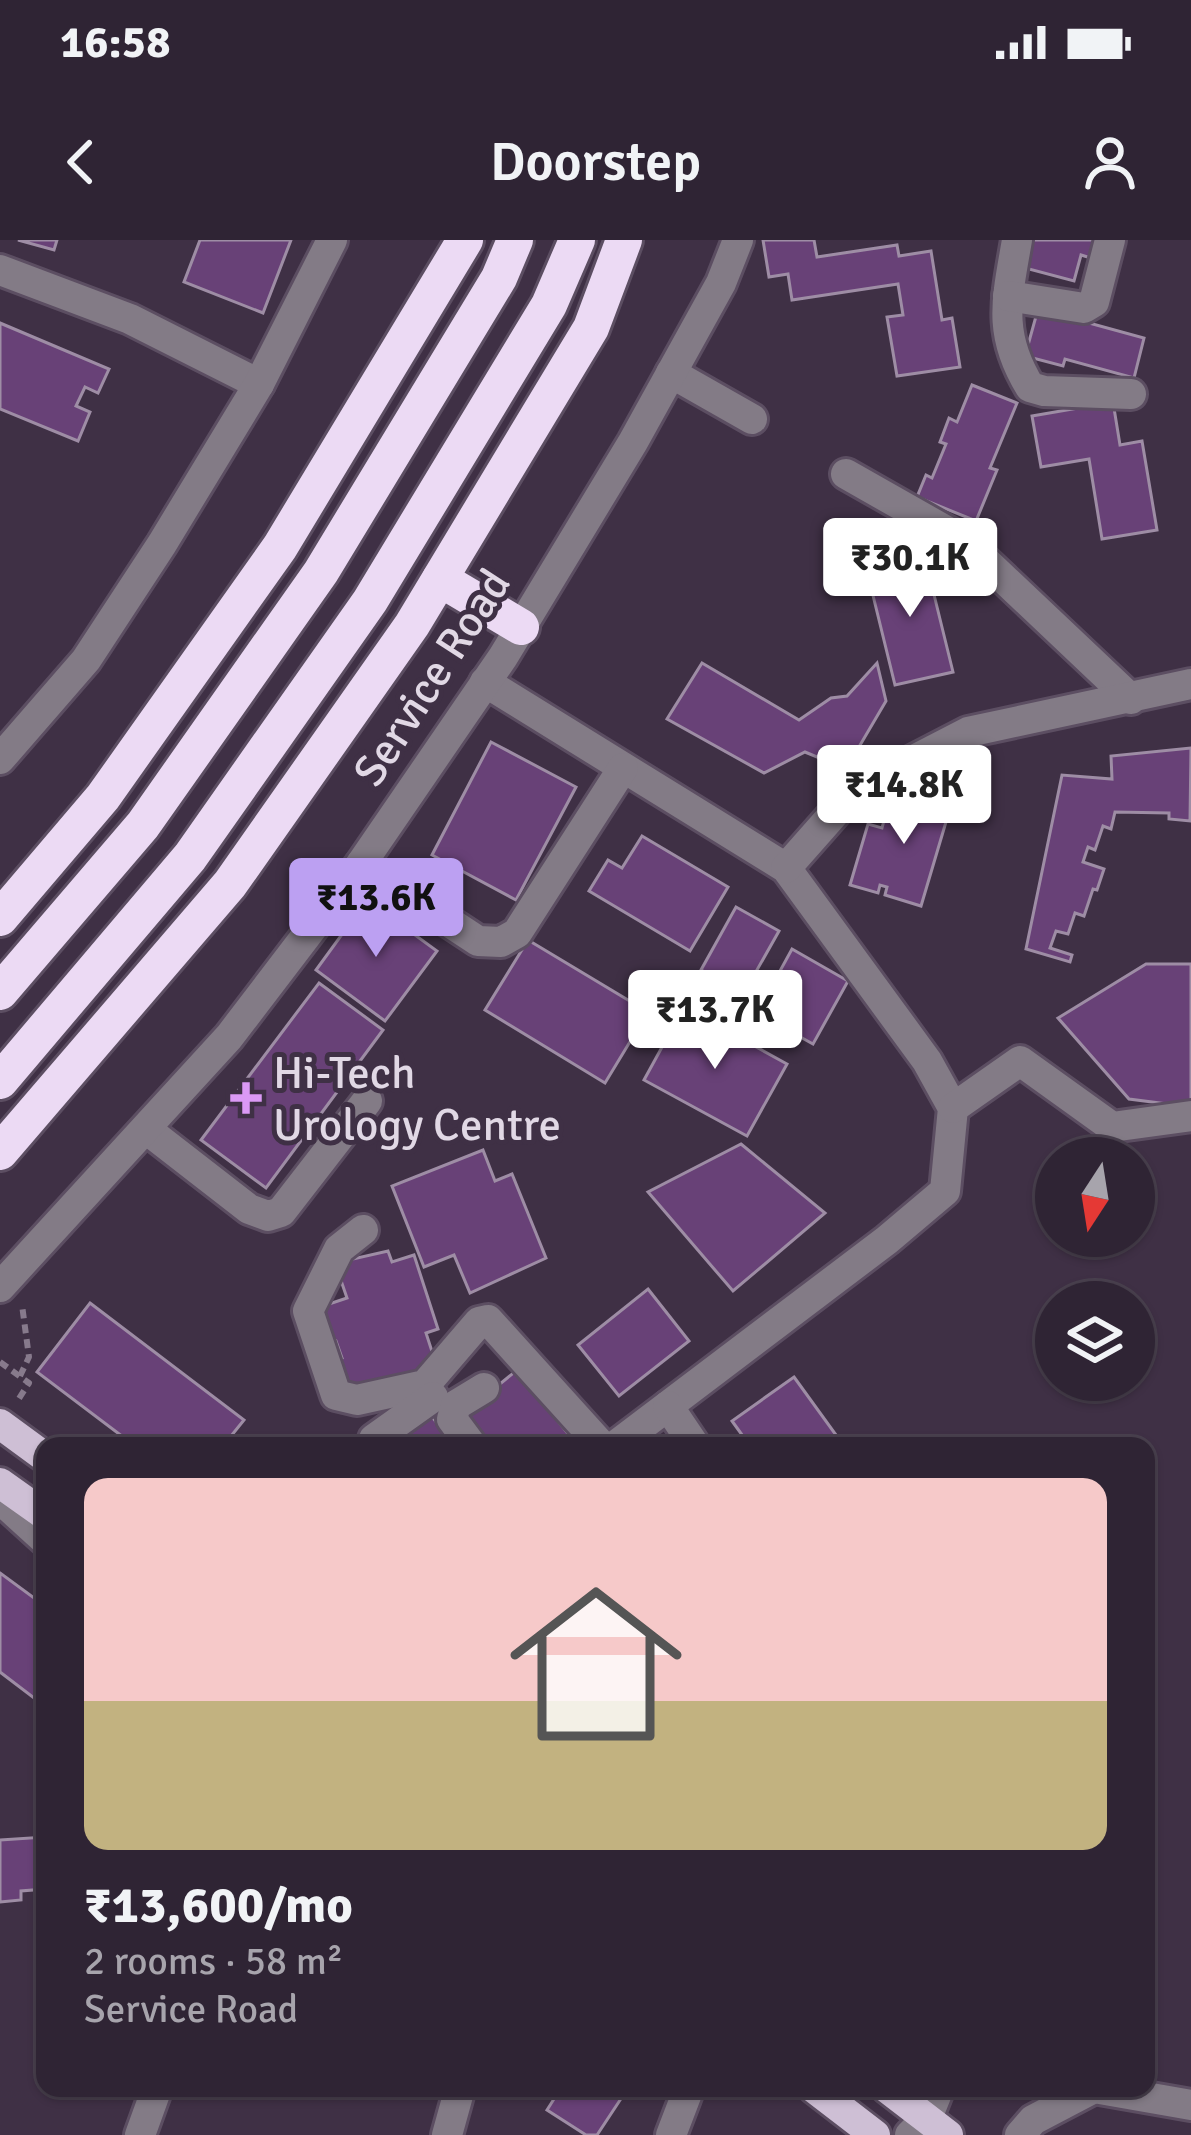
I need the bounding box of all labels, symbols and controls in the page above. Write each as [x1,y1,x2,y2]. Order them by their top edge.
text: 16:58 [60,15,170,70]
icon: back [48,129,114,195]
text: Doorstep [490,129,701,196]
icon: person [1077,129,1143,195]
pin: ₹30.1K [812,518,1008,620]
text: ₹30.1K [850,533,970,581]
street label: Service Road [342,559,523,796]
pin: ₹14.8K [806,745,1002,847]
text: ₹14.8K [844,760,964,808]
pin: ₹13.6K [278,858,474,960]
text: ₹13.6K [316,873,436,921]
pin: ₹13.7K [617,970,813,1072]
text: ₹13.7K [655,985,775,1033]
place label: Hi-Tech Urology Centre [273,1046,561,1153]
marker: Hi-Tech Urology Centre [230,1082,262,1114]
north arrow [1035,1137,1155,1257]
map controls [1035,1137,1155,1401]
button: layers [1035,1281,1155,1401]
icon: home [488,1556,704,1772]
text: ₹13,600/mo [84,1874,353,1937]
text: 2 rooms · 58 m² [84,1937,343,1985]
text: Service Road [84,1985,298,2033]

